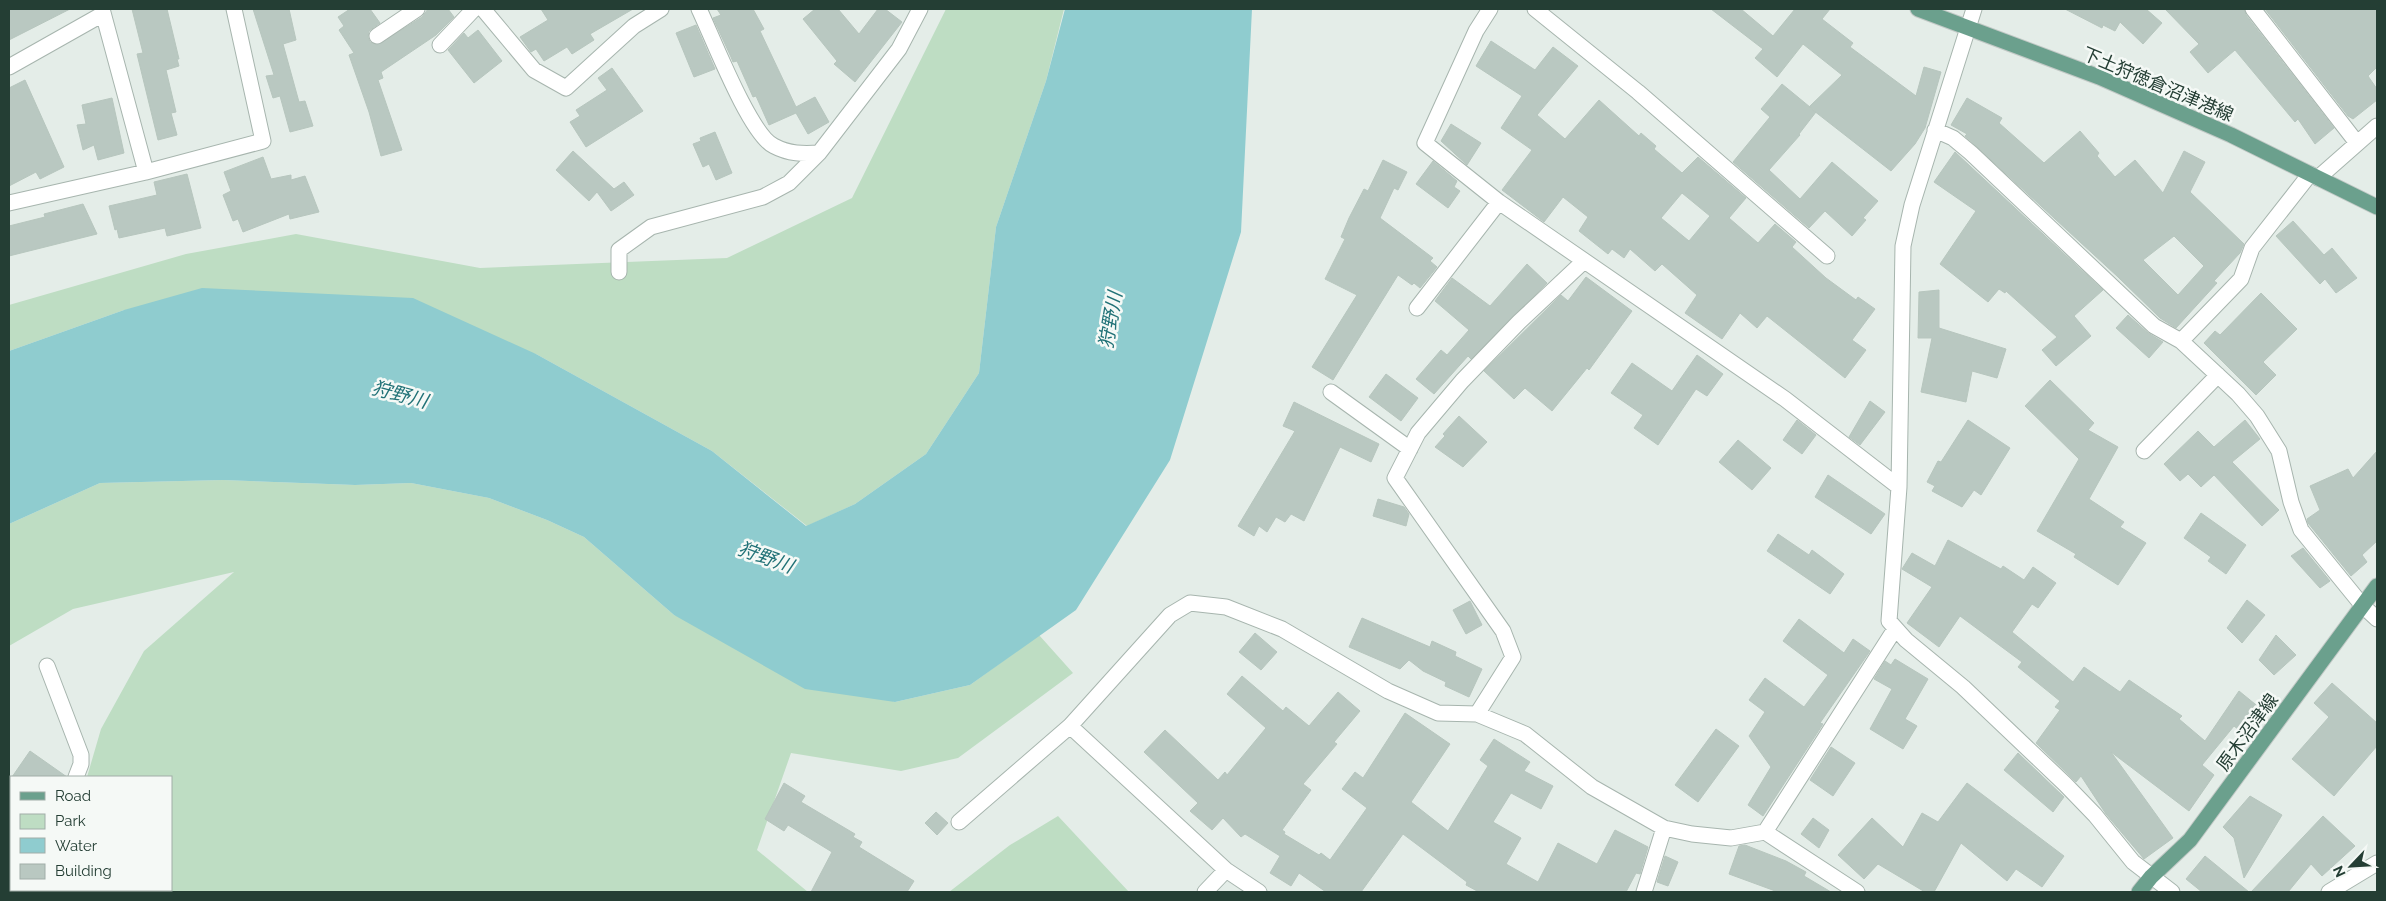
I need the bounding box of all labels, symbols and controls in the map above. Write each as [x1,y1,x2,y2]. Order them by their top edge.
street label: 下土狩徳倉沼津港線 [2079,43,2237,125]
water label: 狩野川 [1094,288,1126,350]
water label: 狩野川 [370,376,432,413]
water label: 狩野川 [735,537,798,578]
street label: 原木沼津線 [2212,689,2282,775]
legend [10,776,172,891]
text: Road [55,787,91,805]
text: Park [55,812,86,830]
text: Water [55,837,98,855]
north arrow [2326,841,2376,891]
text: Building [55,862,112,880]
text: N [2330,863,2349,880]

